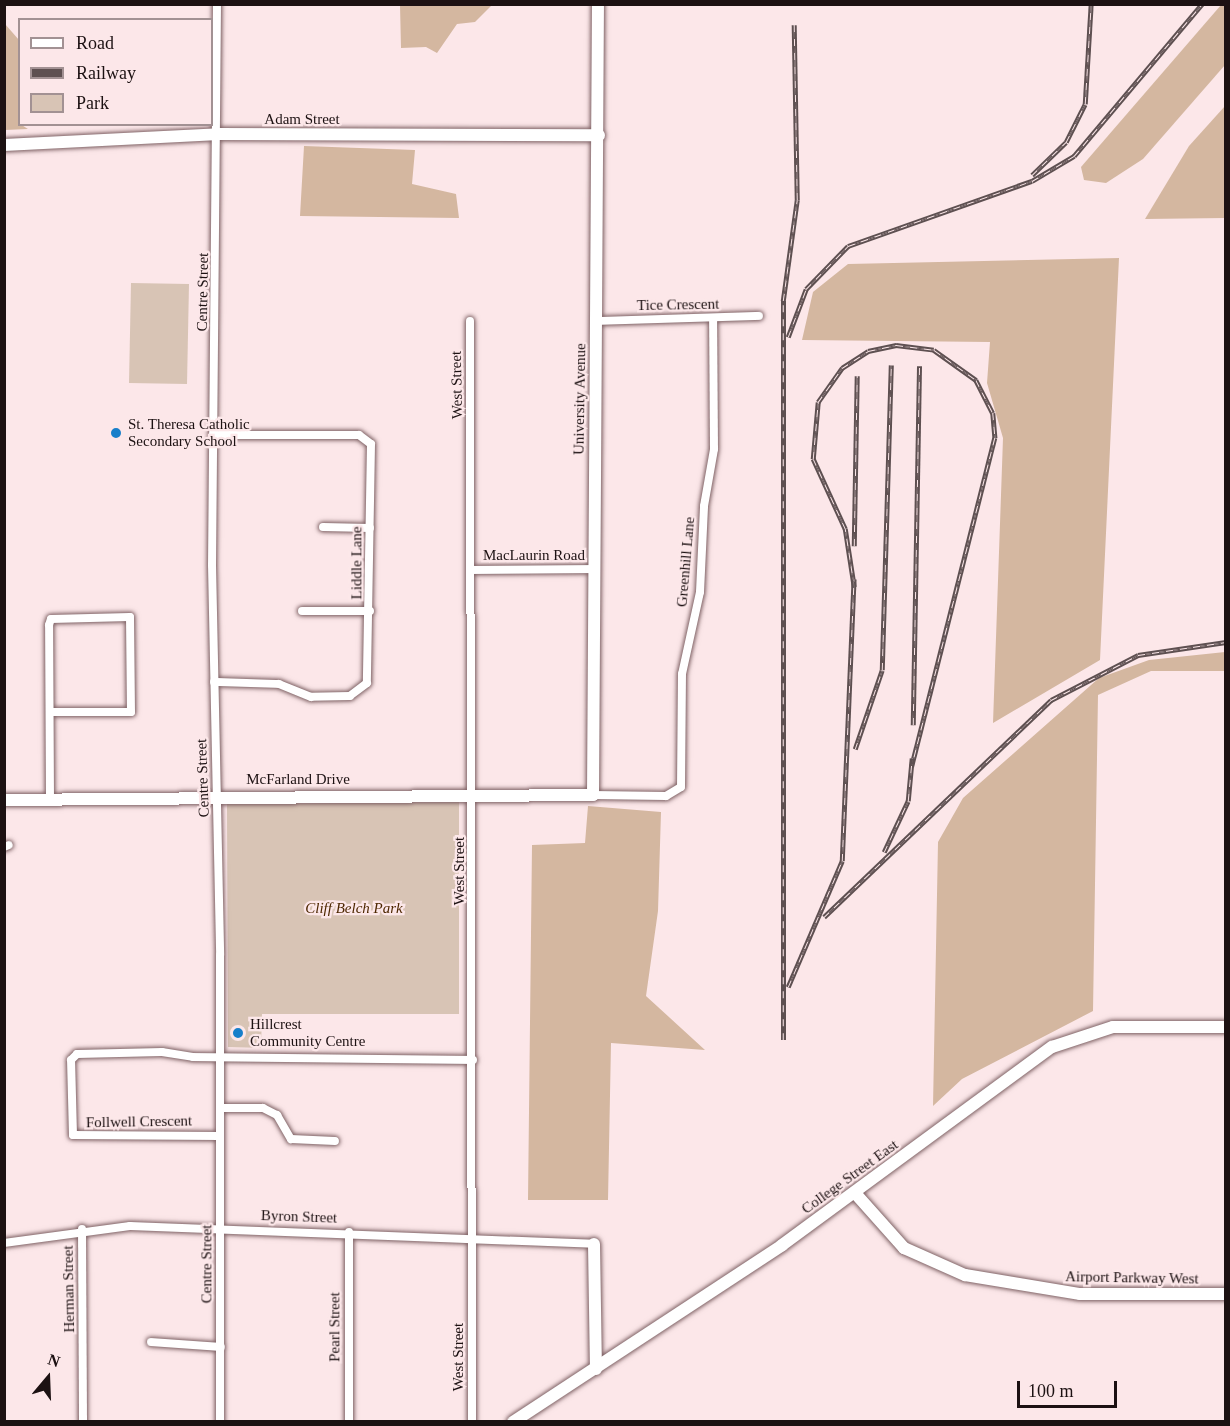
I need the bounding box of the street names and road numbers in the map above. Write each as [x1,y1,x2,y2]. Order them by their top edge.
street label: Adam Street [264,111,340,129]
street label: Centre Street [193,252,213,332]
street label: Tice Crescent [637,295,719,315]
street label: University Avenue [570,343,590,455]
street label: West Street [447,351,467,419]
street label: Greenhill Lane [673,516,699,608]
street label: Liddle Lane [348,527,366,599]
street label: MacLaurin Road [483,547,585,565]
street label: Centre Street [193,738,213,818]
street label: McFarland Drive [246,771,350,789]
street label: West Street [451,837,469,905]
street label: Follwell Crescent [86,1112,192,1132]
street label: College Street East [798,1136,902,1218]
street label: Byron Street [261,1207,337,1227]
street label: Centre Street [198,1225,216,1303]
street label: Herman Street [59,1245,79,1333]
street label: Airport Parkway West [1065,1268,1199,1288]
street label: Pearl Street [326,1292,344,1362]
street label: West Street [450,1323,468,1391]

